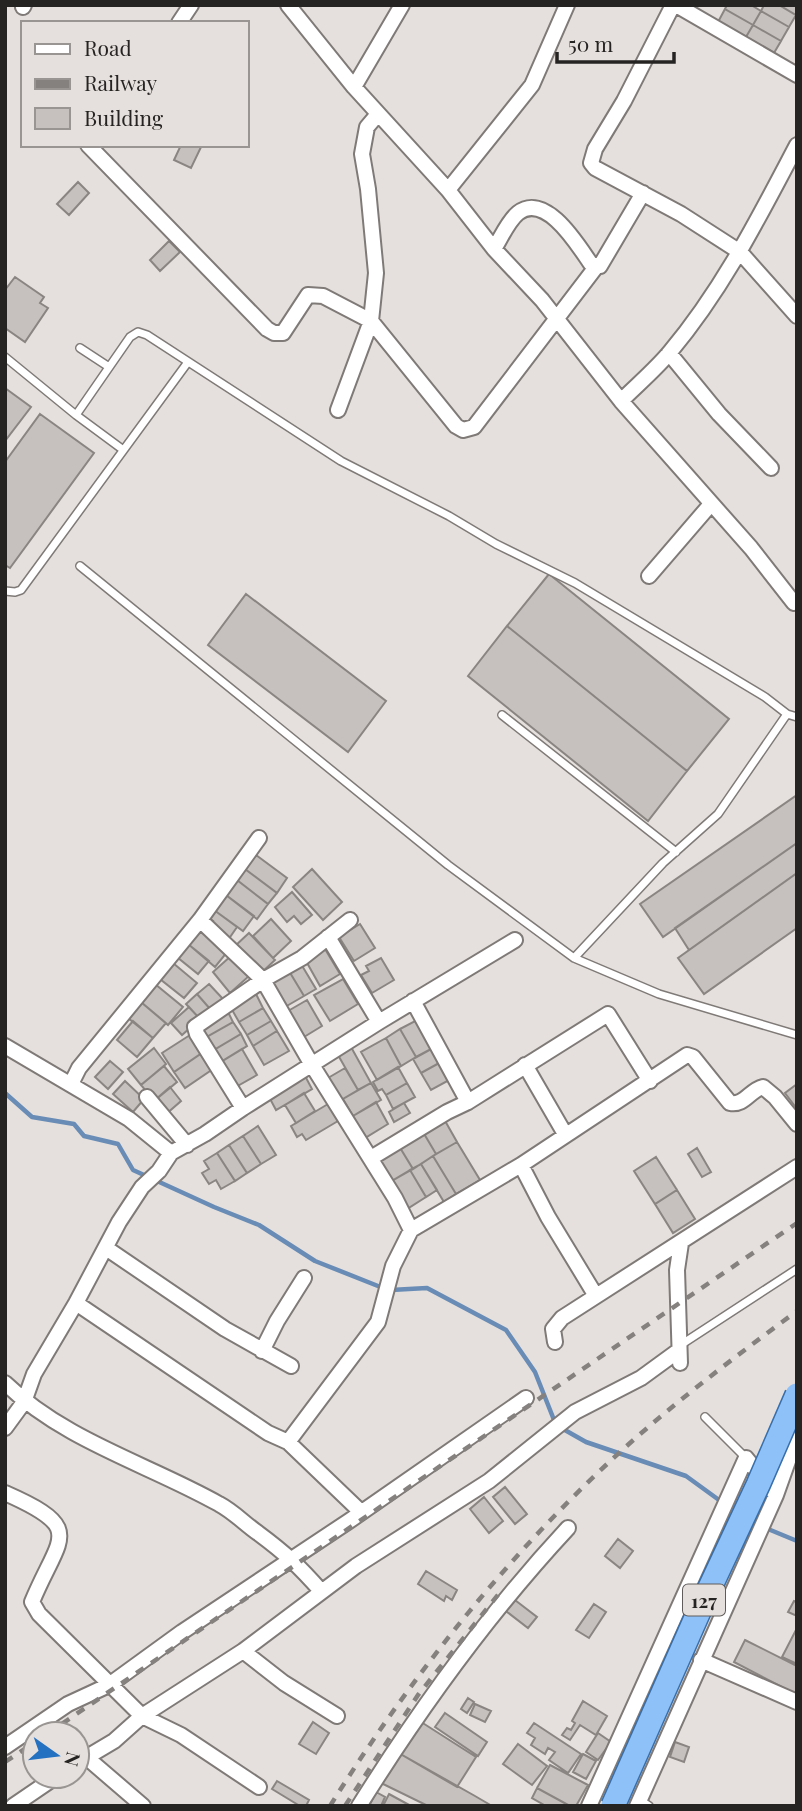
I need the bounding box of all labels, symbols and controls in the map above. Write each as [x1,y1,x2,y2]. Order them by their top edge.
legend [21,21,248,147]
scale bar [557,21,674,65]
text: 50 m [568,29,614,57]
text: Road [84,33,132,61]
text: Railway [84,68,158,96]
text: Building [84,103,163,131]
road number: 127 [683,1584,725,1616]
north arrow [21,1720,91,1790]
text: N [59,1750,88,1769]

